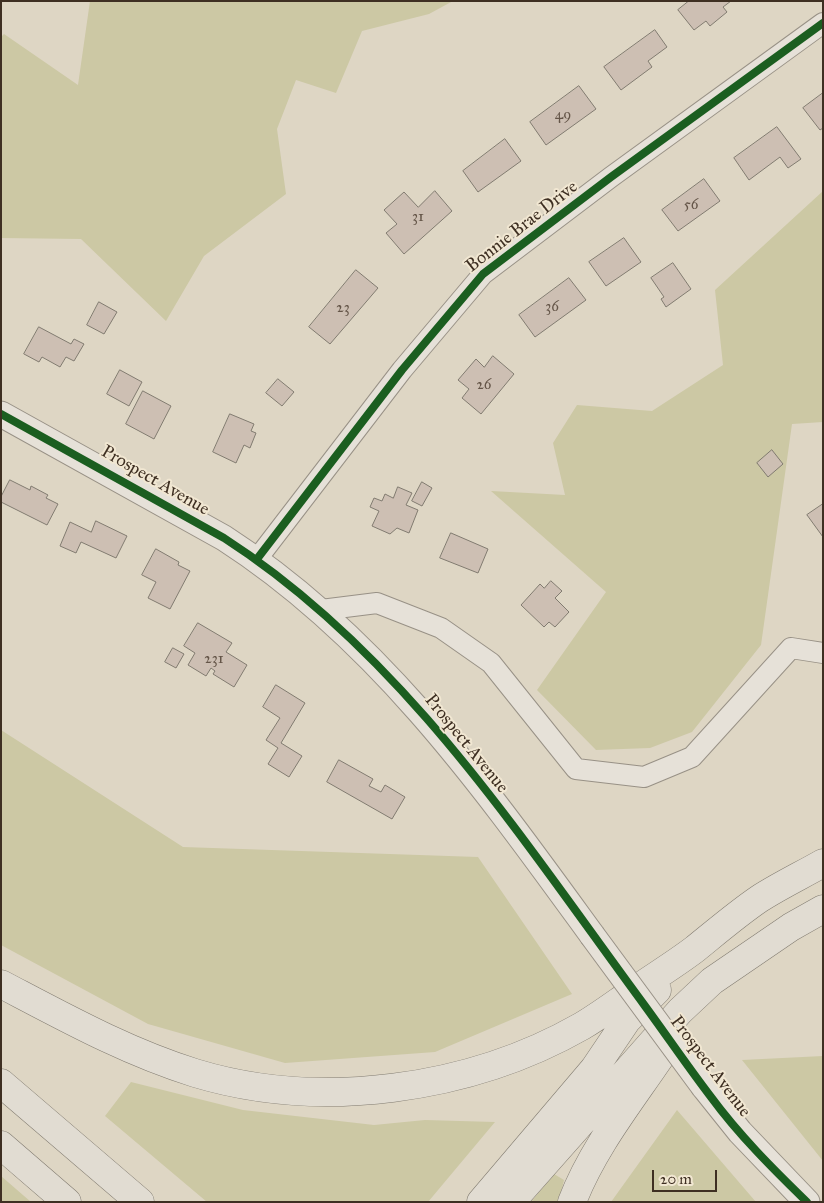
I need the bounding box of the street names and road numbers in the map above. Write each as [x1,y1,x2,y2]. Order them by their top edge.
street label: Bonnie Brae Drive [462,177,582,277]
street label: Prospect Avenue [97,441,213,521]
street label: Prospect Avenue [420,690,512,798]
street label: Prospect Avenue [665,1012,755,1122]

